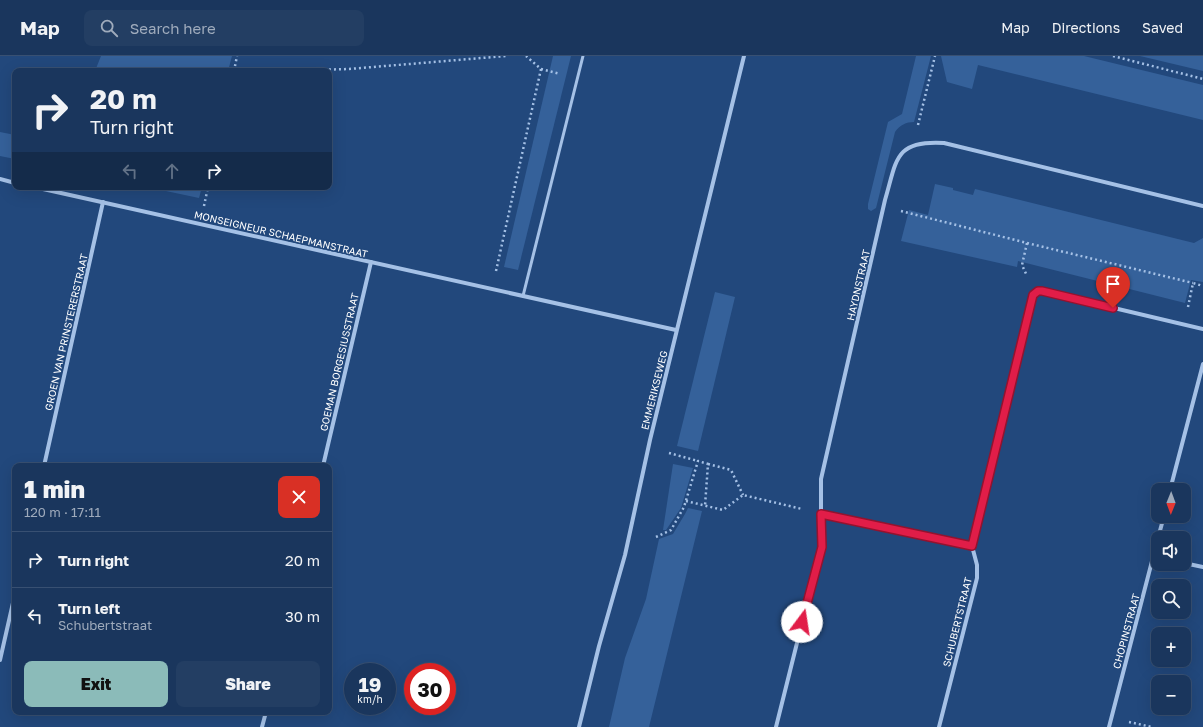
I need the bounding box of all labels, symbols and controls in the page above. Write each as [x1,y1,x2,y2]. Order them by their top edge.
search box [84,10,364,46]
text: Map [20,16,60,39]
icon: search [98,17,120,39]
text: Search here [130,19,216,37]
text: Map [1001,19,1030,36]
text: Directions [1052,19,1120,36]
text: Saved [1142,19,1183,36]
text: 20 m [90,82,157,115]
icon: right [24,84,76,136]
text: Turn right [90,116,174,138]
icon: left [119,160,141,182]
icon: ahead [161,160,183,182]
icon: right [203,160,225,182]
street label: MONSEIGNEUR SCHAEPMANSTRAAT [193,208,369,260]
street label: HAYDNSTRAAT [844,248,872,322]
street label: GROEN VAN PRINSTERERSTRAAT [42,252,90,412]
pin [1096,267,1130,308]
icon: arrive [1102,273,1124,295]
street label: GOEMAN BORGESIUSSTRAAT [317,292,361,432]
street label: EMMERIKSEWEG [638,349,670,431]
text: 1 min [24,474,85,503]
button: close [278,476,320,518]
north arrow [1151,483,1191,523]
map controls [1151,483,1191,715]
text: 120 m · 17:11 [24,504,101,520]
button: sound [1151,531,1191,571]
icon: right [24,549,46,571]
text: Turn right [58,551,129,569]
text: 20 m [285,551,320,569]
street label: SCHUBERTSTRAAT [940,576,974,668]
button: search [1151,579,1191,619]
street label: CHOPINSTRAAT [1110,592,1142,670]
text: Turn left [58,599,120,617]
position arrow [781,601,823,643]
icon: left [24,605,46,627]
text: 30 m [285,607,320,625]
text: Schubertstraat [58,617,152,633]
button: + [1151,627,1191,667]
button: Exit [24,661,168,707]
button: Share [176,661,320,707]
speed limit sign: 30 [404,663,456,715]
text: 19 [358,672,381,696]
button: − [1151,675,1191,715]
text: km/h [357,693,383,705]

